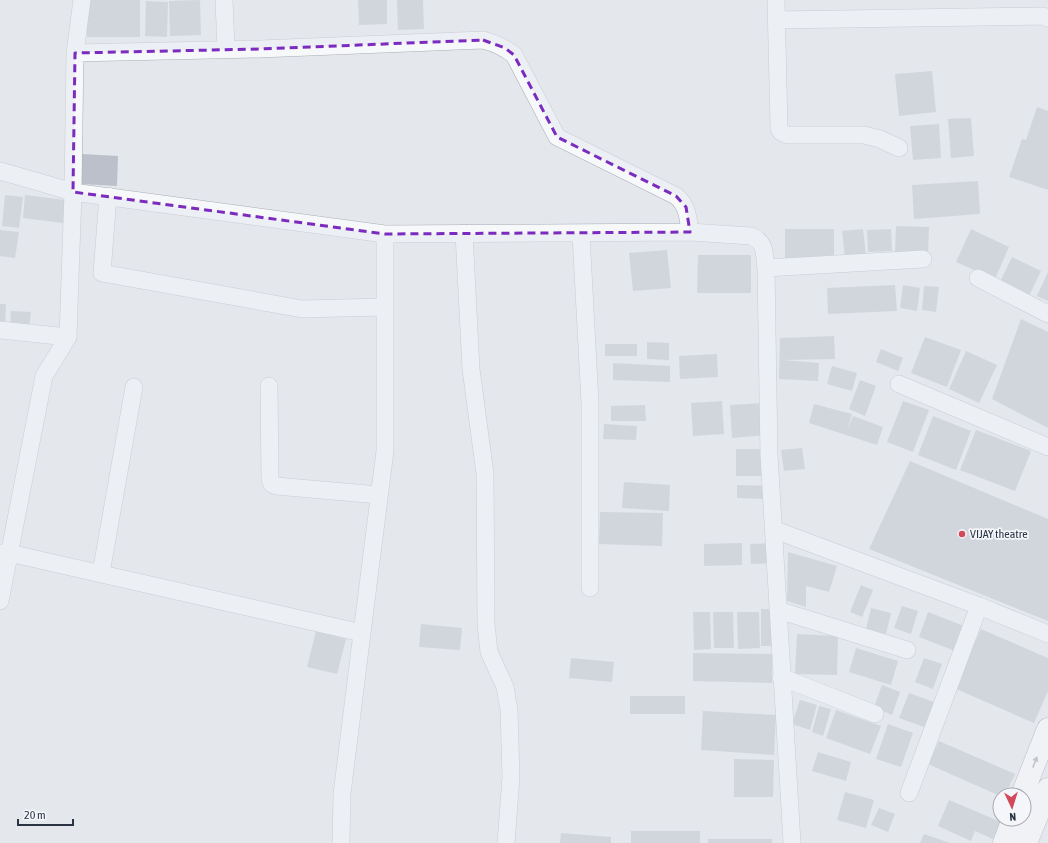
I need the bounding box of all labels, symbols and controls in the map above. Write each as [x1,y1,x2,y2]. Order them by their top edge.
place label: VIJAY theatre [970,527,1028,541]
marker: VIJAY theatre [957,529,967,539]
one-way arrow [1033,755,1039,767]
north arrow [992,787,1032,827]
scale bar [18,801,73,827]
text: 20 m [24,808,46,822]
text: N [1009,811,1016,823]

